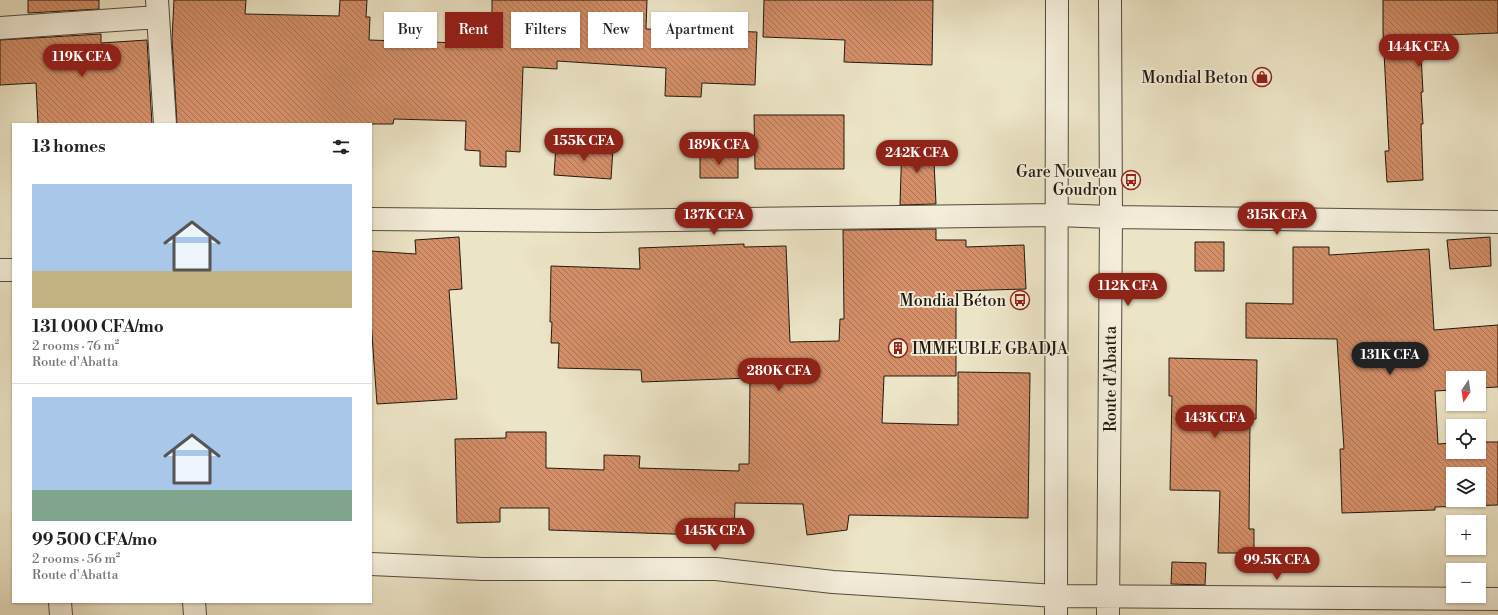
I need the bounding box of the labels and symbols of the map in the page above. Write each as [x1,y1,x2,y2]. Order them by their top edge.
pin: 144K CFA [1378,34,1460,68]
pin: 119K CFA [41,44,123,78]
shop icon: Mondial Beton [1251,66,1273,88]
place label: Mondial Beton [1142,68,1248,88]
pin: 155K CFA [543,128,625,162]
pin: 189K CFA [678,132,760,166]
pin: 242K CFA [876,140,958,174]
place label: Gare Nouveau Goudron [1016,162,1117,200]
bus stop icon: Gare Nouveau Goudron [1120,169,1142,191]
pin: 137K CFA [673,202,755,236]
pin: 315K CFA [1236,202,1318,236]
pin: 112K CFA [1087,273,1169,307]
bus stop icon: Mondial Béton [1009,289,1031,311]
place label: Mondial Béton [900,291,1006,311]
street label: Route d'Abatta [1101,325,1121,432]
building icon: IMMEUBLE GBADJA [887,337,909,359]
place label: IMMEUBLE GBADJA [912,339,1069,359]
pin: 131K CFA [1349,342,1431,376]
pin: 280K CFA [738,358,820,392]
north arrow [1446,371,1486,411]
pin: 143K CFA [1174,405,1256,439]
pin: 145K CFA [674,518,756,552]
pin: 99.5K CFA [1231,547,1323,581]

